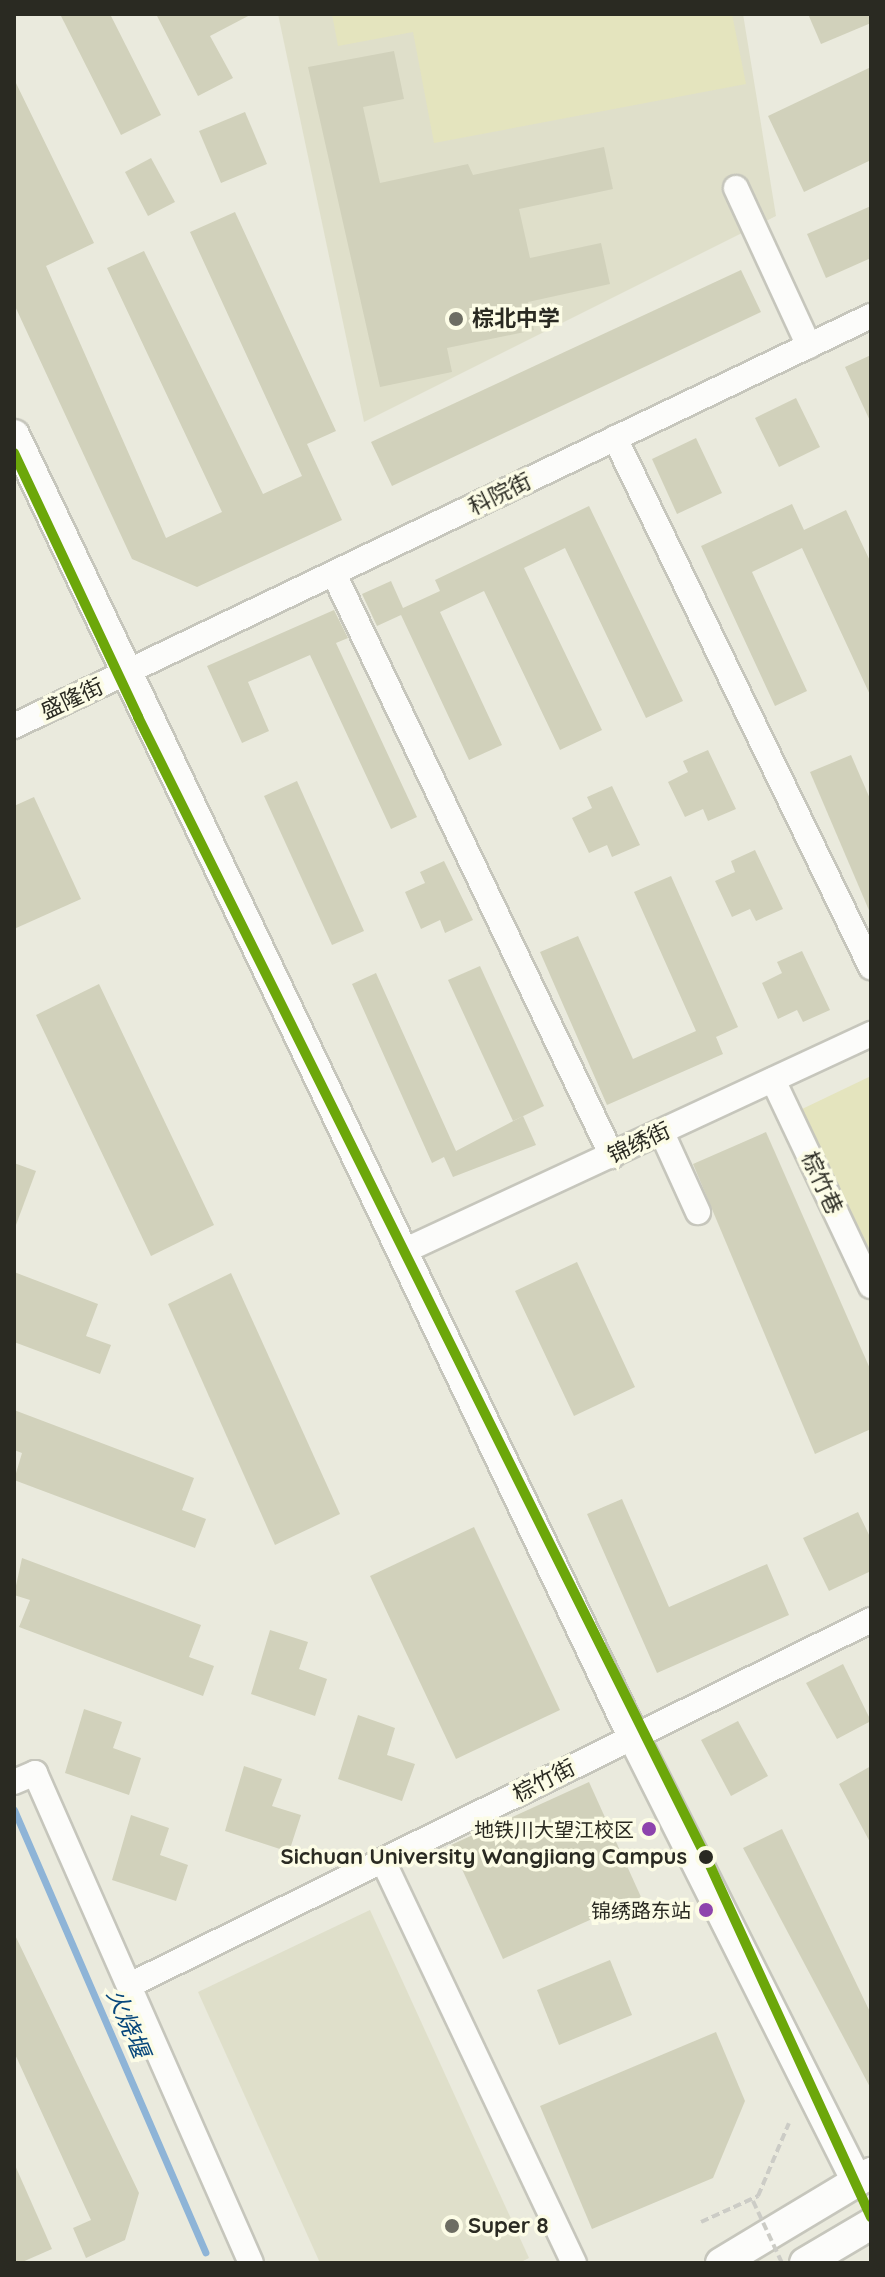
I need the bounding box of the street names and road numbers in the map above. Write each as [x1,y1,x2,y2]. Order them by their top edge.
street label: 科院街 [465,468,535,520]
street label: 盛隆街 [37,673,107,725]
street label: 锦绣街 [604,1117,674,1169]
street label: 棕竹巷 [796,1148,848,1218]
street label: 棕竹街 [509,1754,579,1808]

